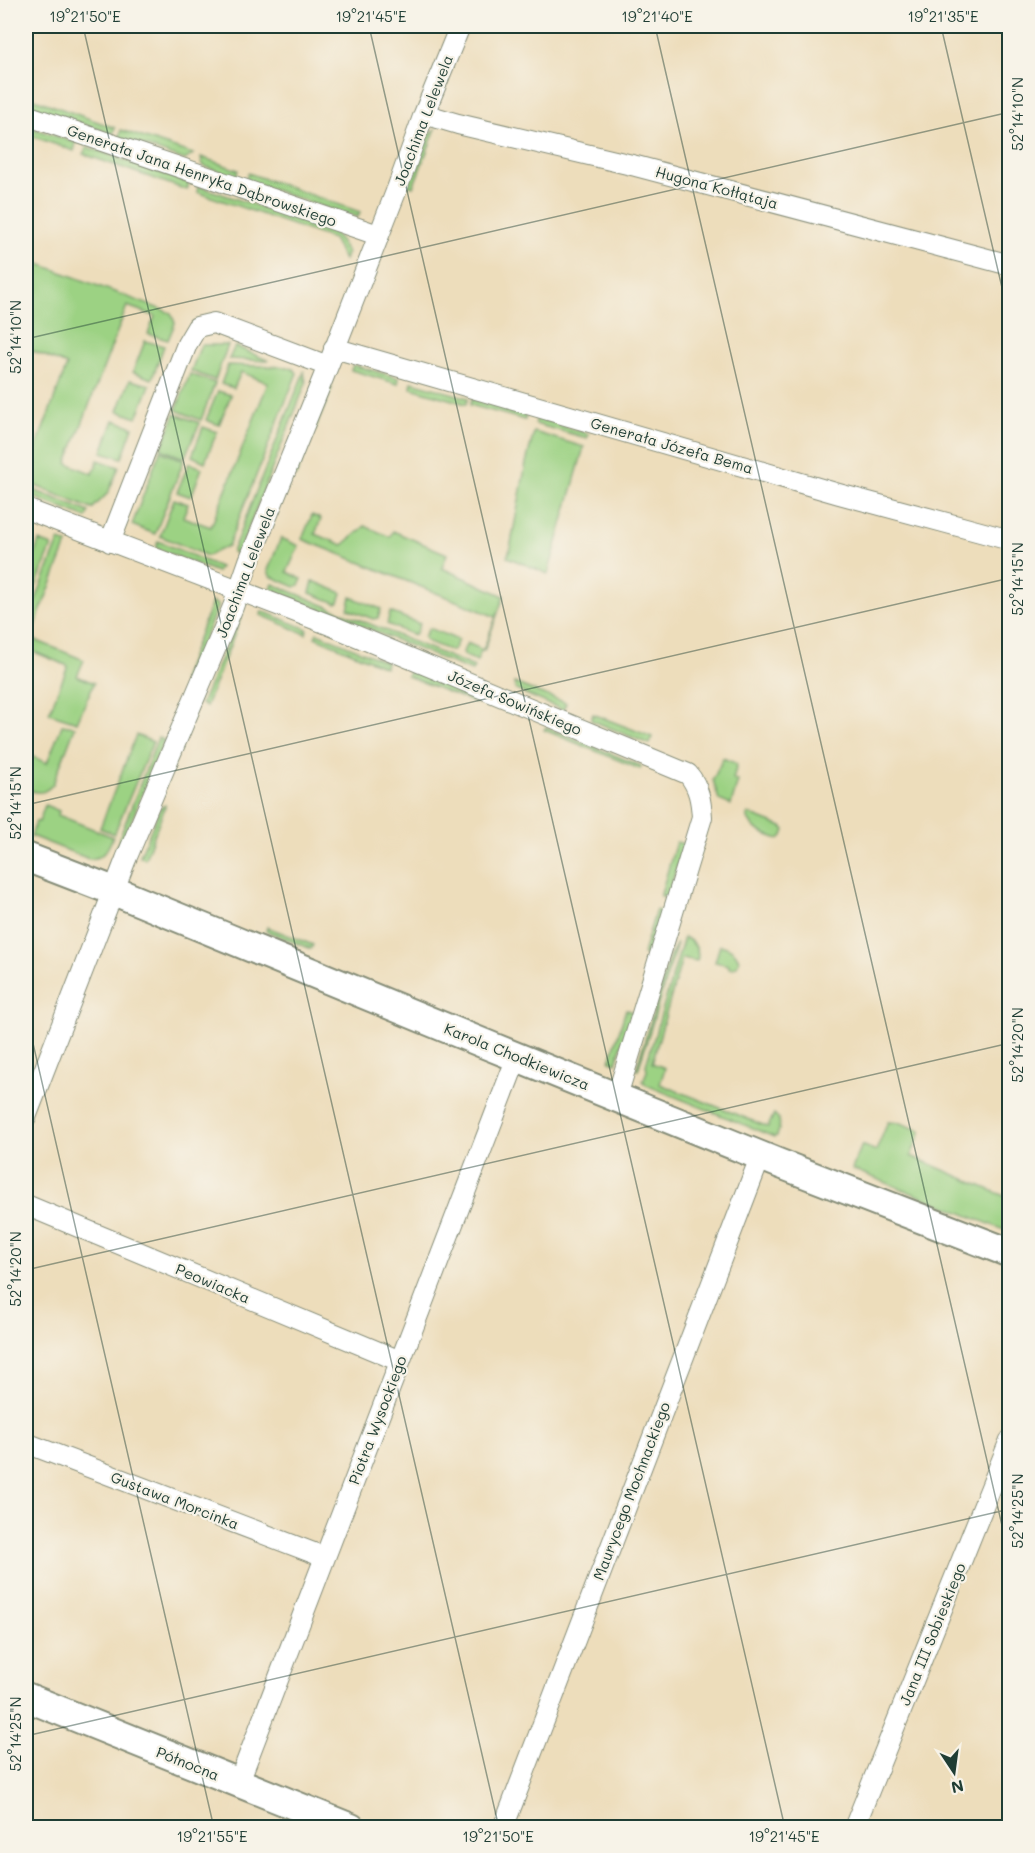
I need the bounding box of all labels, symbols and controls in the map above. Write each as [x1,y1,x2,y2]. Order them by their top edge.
text: 19°21'50"E [49,6,121,26]
text: 19°21'45"E [335,6,407,26]
text: 19°21'40"E [621,6,693,26]
text: 19°21'35"E [907,6,979,26]
street label: Joachima Lelewela [389,52,457,188]
text: 52°14'10"N [1007,77,1027,151]
street label: Generała Jana Henryka Dąbrowskiego [65,119,339,231]
street label: Hugona Kołłątaja [654,161,780,213]
text: 52°14'10"N [5,300,25,374]
street label: Generała Józefa Bema [588,412,756,478]
street label: Joachima Lelewela [211,504,279,640]
text: 52°14'15"N [1007,542,1027,616]
street label: Józefa Sowińskiego [445,665,585,739]
text: 52°14'15"N [5,766,25,840]
text: 52°14'20"N [1007,1007,1027,1083]
street label: Karola Chodkiewicza [441,1018,593,1094]
text: 52°14'20"N [5,1231,25,1307]
street label: Peowiacka [173,1258,253,1308]
street label: Piotra Wysockiego [343,1353,411,1487]
street label: Maurycego Mochnackiego [588,1399,674,1583]
street label: Gustawa Morcinka [108,1466,242,1534]
text: 52°14'25"N [1007,1473,1027,1549]
street label: Jana III Sobieskiego [894,1560,970,1708]
text: 52°14'25"N [5,1696,25,1772]
street label: Północna [153,1741,223,1785]
north arrow [924,1742,984,1802]
text: N [949,1776,966,1799]
text: 19°21'55"E [176,1826,248,1846]
text: 19°21'50"E [462,1826,534,1846]
text: 19°21'45"E [748,1826,820,1846]

